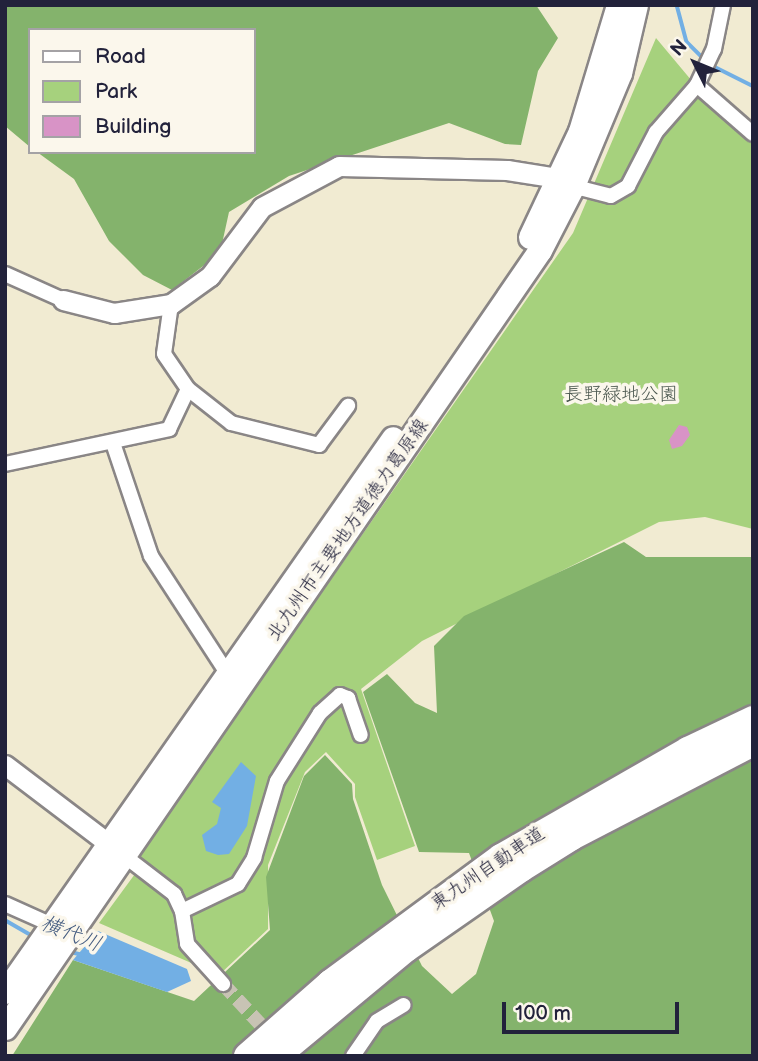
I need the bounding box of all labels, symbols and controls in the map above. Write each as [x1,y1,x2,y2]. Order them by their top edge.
legend [28,28,256,154]
north arrow [660,28,730,98]
text: N [666,35,693,61]
text: Road [95,44,146,69]
text: Park [95,79,137,104]
text: Building [95,114,171,139]
park label: 長野緑地公園 [564,384,678,406]
street label: 北九州市主要地方道徳力葛原線 [262,415,434,645]
street label: 東九州自動車道 [426,822,550,916]
water label: 横代川 [37,911,105,957]
scale bar [506,988,683,1032]
text: 100 m [515,1001,571,1026]

